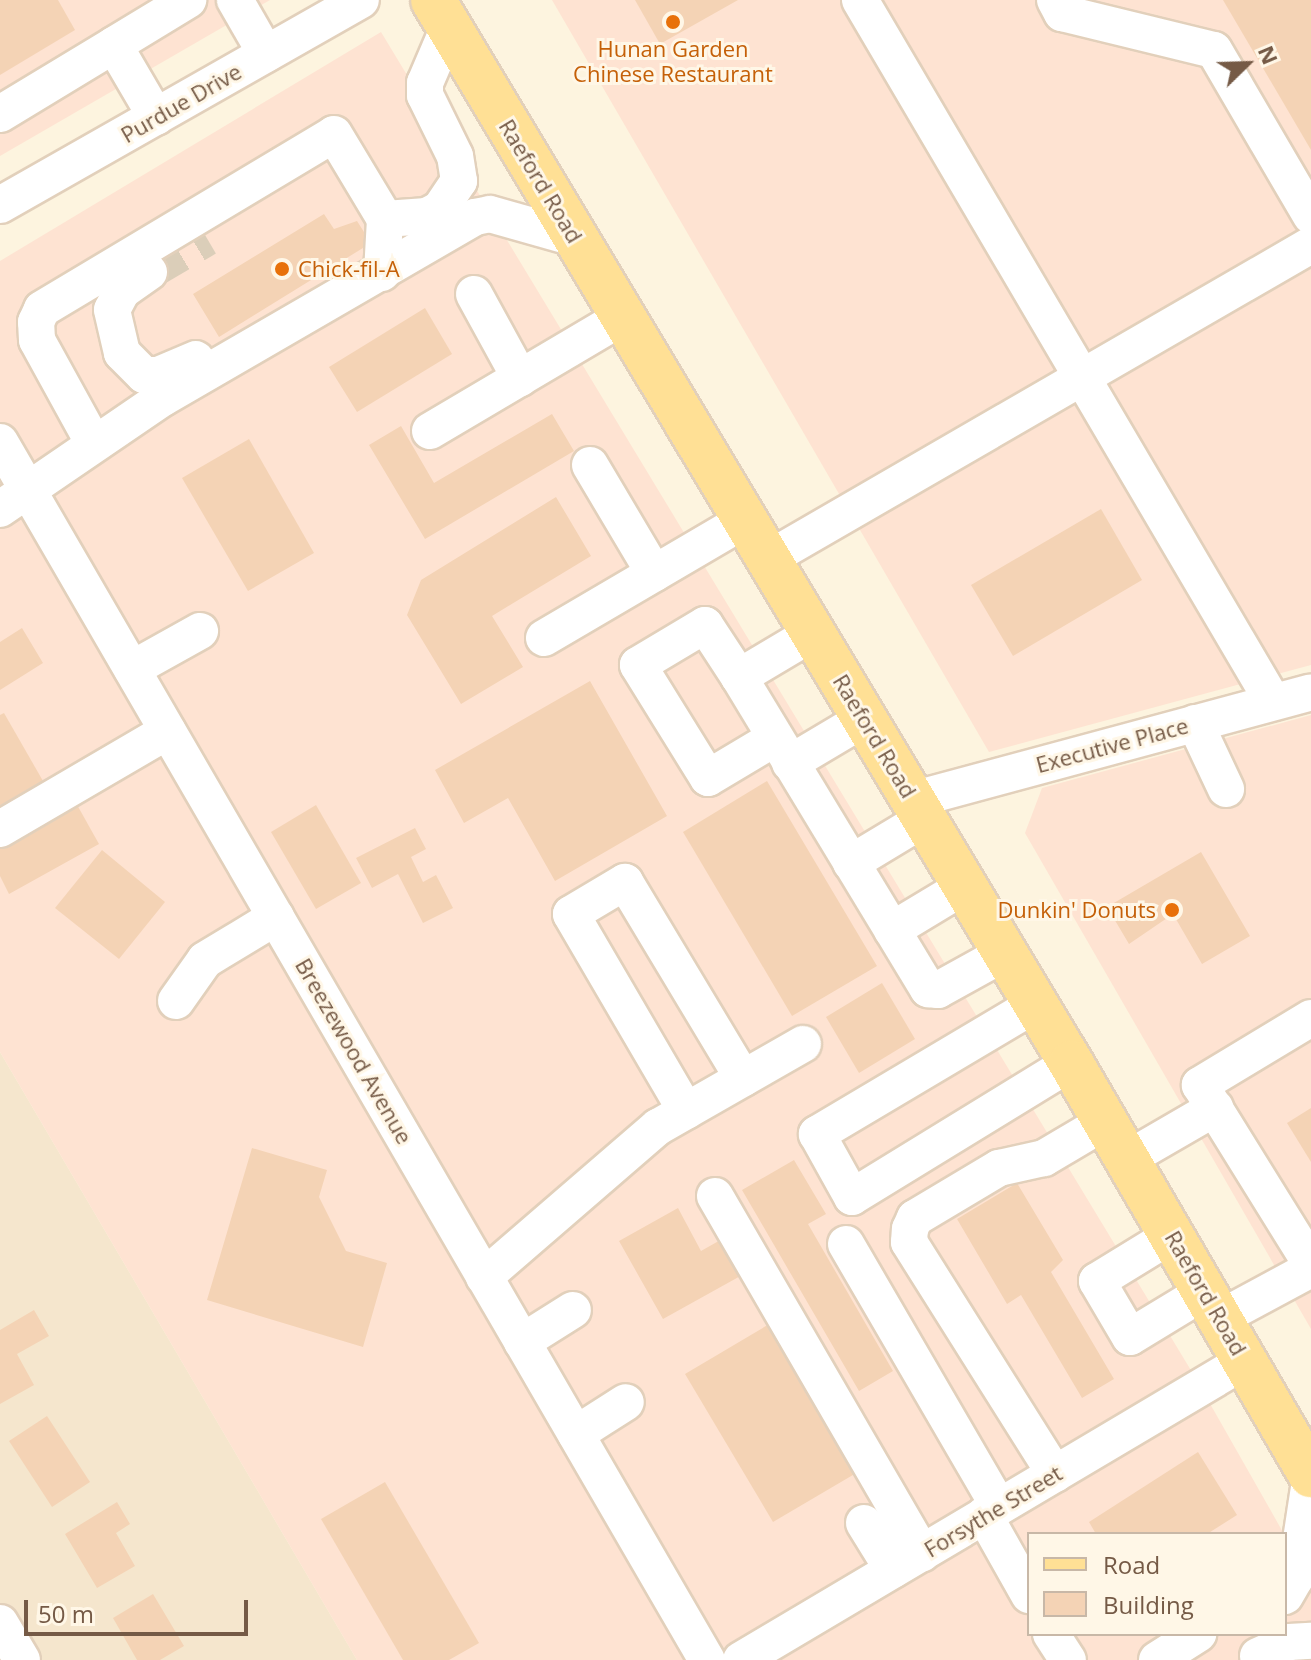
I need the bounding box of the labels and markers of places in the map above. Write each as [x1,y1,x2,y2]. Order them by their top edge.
marker: Hunan Garden Chinese Restaurant [664,13,682,31]
place label: Hunan Garden Chinese Restaurant [573,35,773,86]
place label: Chick-fil-A [298,256,400,282]
marker: Chick-fil-A [273,260,291,278]
place label: Dunkin' Donuts [997,897,1156,923]
marker: Dunkin' Donuts [1163,901,1181,919]

